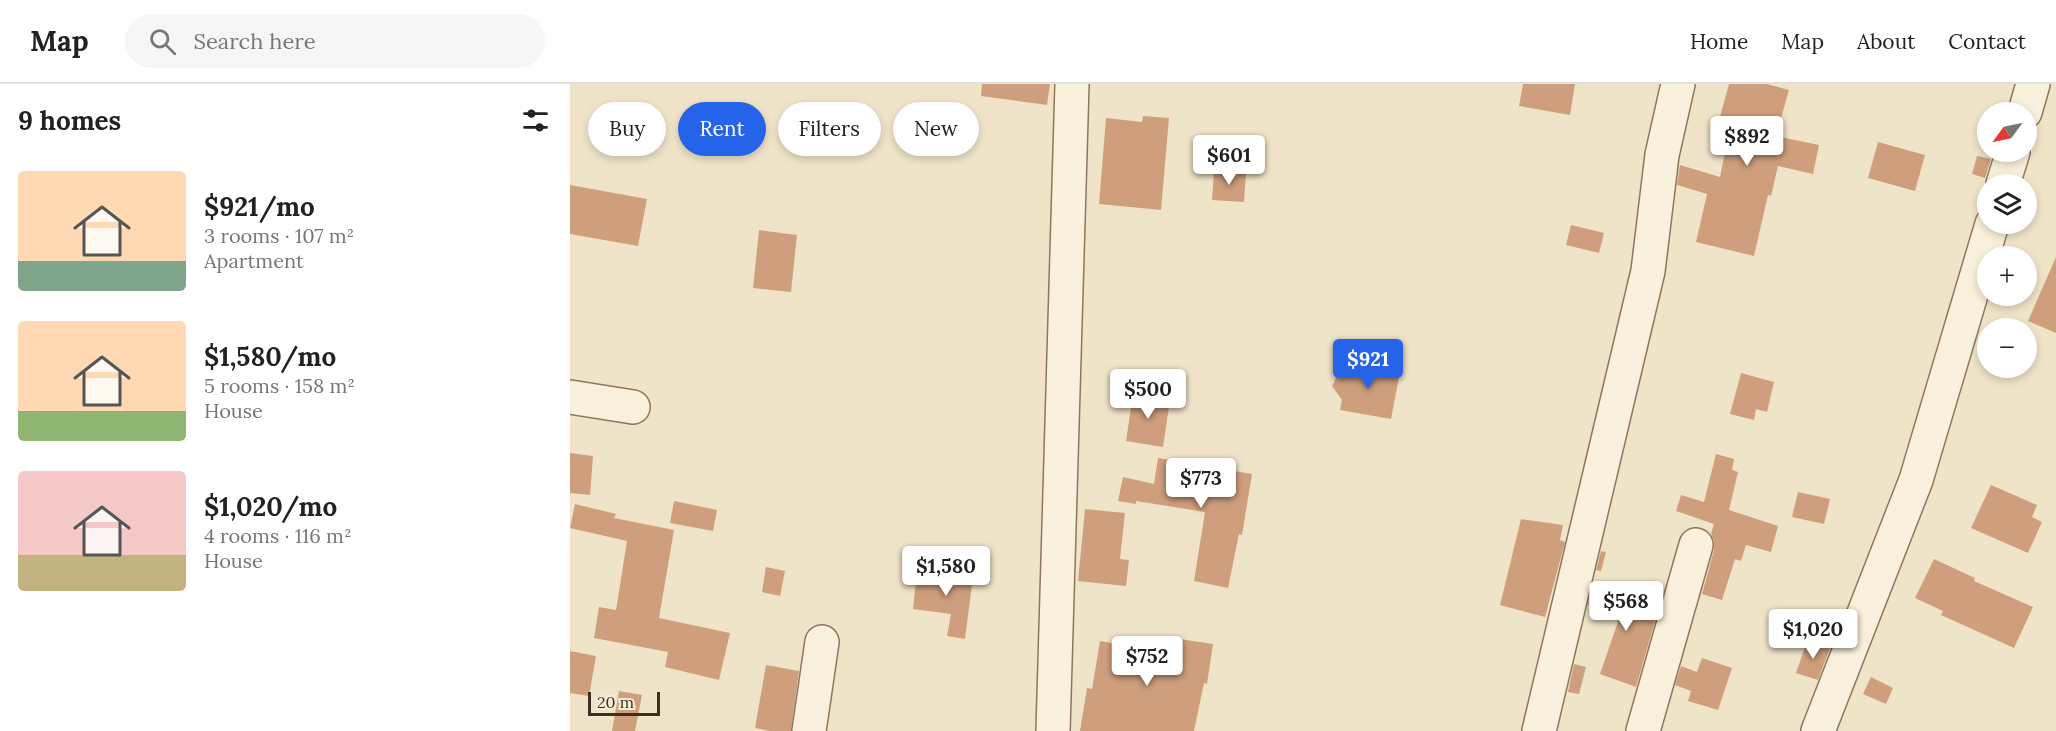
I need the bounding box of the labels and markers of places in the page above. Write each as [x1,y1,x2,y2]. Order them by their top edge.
pin: $892 [1711,116,1783,167]
pin: $601 [1193,135,1265,186]
pin: $921 [1332,339,1404,390]
pin: $500 [1112,369,1184,420]
pin: $773 [1165,458,1237,509]
pin: $1,580 [897,546,995,597]
pin: $568 [1590,581,1662,632]
pin: $1,020 [1764,609,1862,660]
pin: $752 [1111,636,1183,687]

